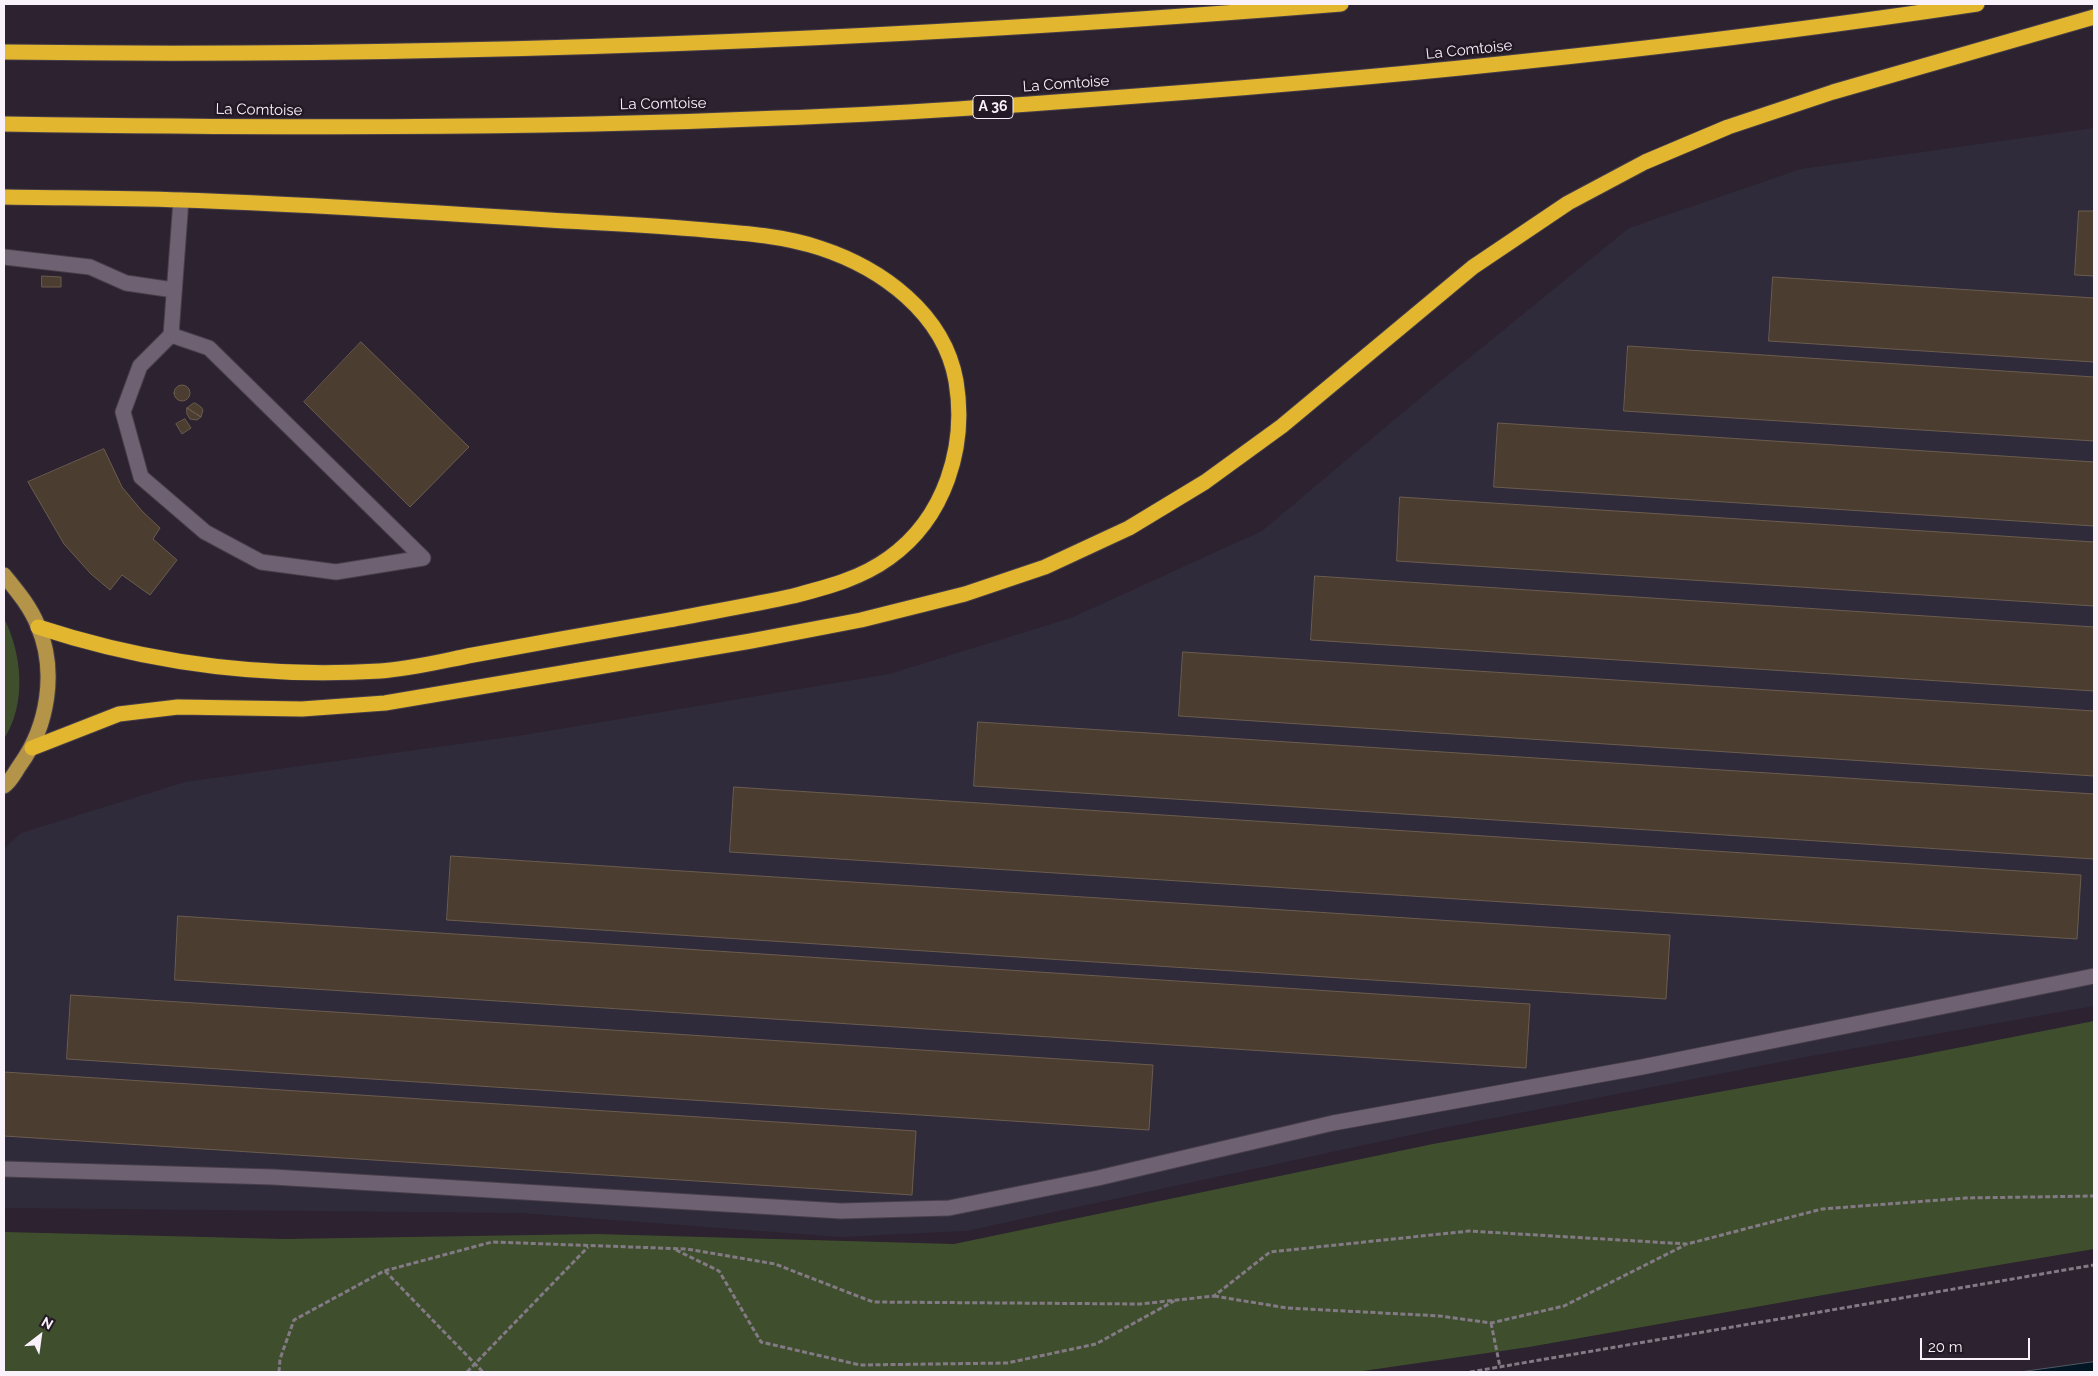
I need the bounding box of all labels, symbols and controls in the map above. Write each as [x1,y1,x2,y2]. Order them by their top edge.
street label: La Comtoise [1425,37,1513,63]
street label: La Comtoise [1022,72,1110,96]
street label: La Comtoise [619,94,707,114]
road number: A 36 [973,95,1013,118]
street label: La Comtoise [215,100,303,120]
north arrow [15,1311,65,1361]
text: N [39,1313,56,1333]
scale bar [1923,1328,2033,1360]
text: 20 m [1928,1338,1963,1356]

